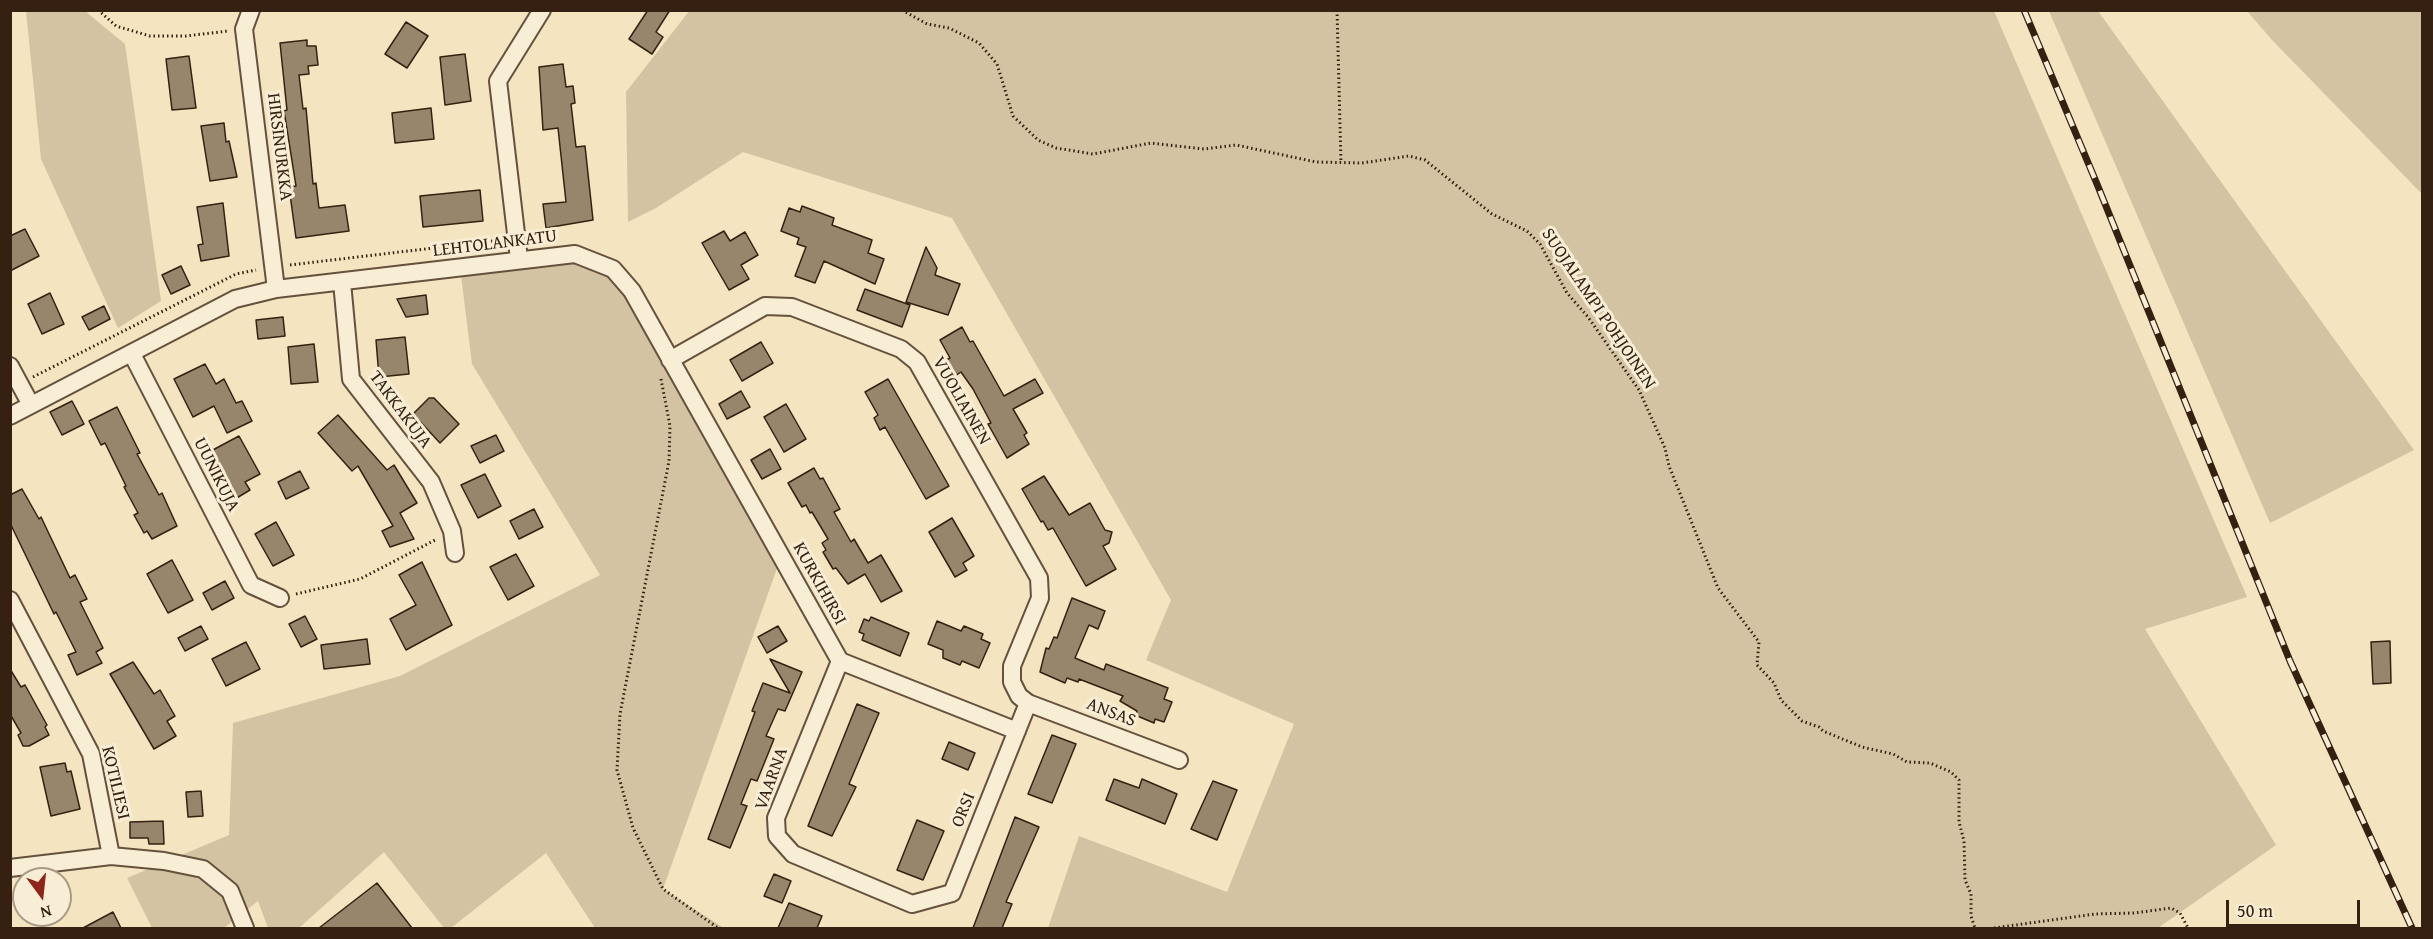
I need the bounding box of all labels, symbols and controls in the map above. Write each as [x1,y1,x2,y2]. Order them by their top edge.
street label: HIRSINURKKA [262,92,296,202]
street label: SUOJALAMPI POHJOINEN [1536,225,1660,393]
street label: LEHTOLANKATU [432,226,558,262]
street label: VUOLIAINEN [927,353,995,449]
street label: TAKKAKUJA [364,367,436,453]
street label: UUNIKUJA [188,434,244,516]
street label: KURKIHIRSI [787,539,851,629]
street label: ANSAS [1083,694,1139,732]
street label: KOTILIESI [96,744,134,822]
street label: VAARNA [751,745,793,813]
street label: ORSI [947,789,981,831]
north arrow [12,867,72,927]
scale bar [2229,888,2362,926]
text: 50 m [2237,897,2273,924]
text: N [38,899,54,925]

